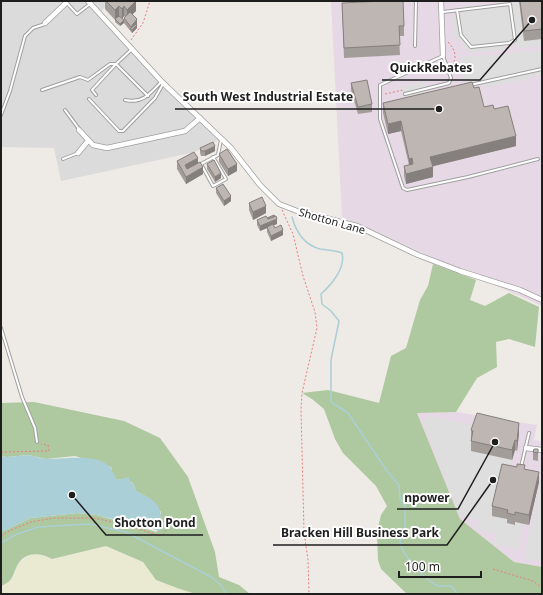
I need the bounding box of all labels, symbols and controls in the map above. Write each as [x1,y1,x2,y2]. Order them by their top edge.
callout: QuickRebates [382,56,480,80]
text: QuickRebates [390,59,472,76]
callout: South West Industrial Estate [175,85,361,109]
text: South West Industrial Estate [183,88,353,105]
street label: Shotton Lane [297,204,367,237]
callout: npower [397,485,458,509]
text: npower [404,489,450,506]
callout: Shotton Pond [106,511,203,535]
text: Shotton Pond [114,514,196,531]
callout: Bracken Hill Business Park [273,521,447,545]
text: Bracken Hill Business Park [281,524,440,541]
scale bar [399,553,481,579]
text: 100 m [405,558,440,575]

